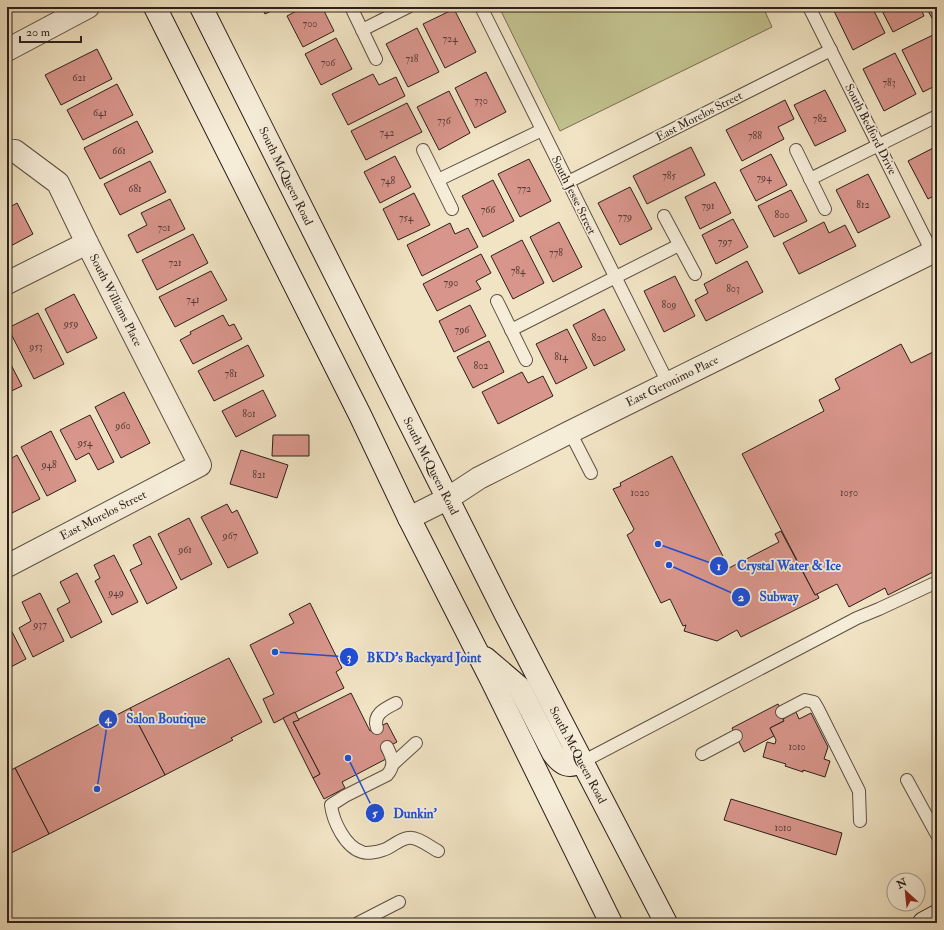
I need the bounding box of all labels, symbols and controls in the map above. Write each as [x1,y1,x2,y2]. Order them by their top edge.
scale bar [20,18,81,44]
house number: 700 [303,18,317,30]
text: 20 m [26,25,51,40]
house number: 724 [442,33,458,45]
house number: 718 [406,53,419,65]
house number: 706 [321,57,336,69]
house number: 621 [72,72,86,84]
house number: 783 [882,77,896,89]
street label: South Bedford Drive [841,81,900,177]
street label: East Morelos Street [653,88,745,145]
house number: 730 [474,95,488,107]
house number: 641 [93,107,107,119]
house number: 782 [813,113,827,125]
house number: 736 [437,115,452,127]
street label: South McQueen Road [255,125,316,228]
house number: 742 [380,127,394,139]
house number: 788 [748,130,762,142]
house number: 661 [112,145,126,157]
street label: South Jesse Street [548,153,599,237]
house number: 785 [662,170,676,182]
house number: 794 [756,172,772,184]
house number: 748 [381,175,396,187]
house number: 681 [128,183,142,195]
house number: 772 [517,183,531,195]
house number: 812 [856,199,870,211]
house number: 791 [701,200,715,212]
house number: 766 [481,204,496,216]
house number: 800 [775,209,789,221]
house number: 779 [618,211,632,223]
house number: 754 [399,212,414,224]
house number: 701 [157,222,171,234]
house number: 797 [718,236,733,248]
house number: 778 [549,247,563,259]
street label: South Williams Place [86,251,145,349]
house number: 721 [168,257,182,269]
house number: 784 [511,265,526,277]
house number: 790 [444,277,458,289]
house number: 803 [726,283,740,295]
house number: 741 [186,294,200,306]
house number: 809 [662,299,676,311]
house number: 959 [63,318,78,330]
house number: 796 [455,324,470,336]
house number: 820 [592,332,606,344]
house number: 953 [28,341,43,353]
house number: 814 [554,351,568,363]
street label: East Geronimo Place [623,353,721,410]
house number: 802 [474,360,488,372]
house number: 781 [225,368,238,380]
house number: 801 [242,408,256,420]
street label: South McQueen Road [399,415,462,518]
house number: 960 [114,420,131,432]
house number: 954 [77,437,93,449]
house number: 948 [40,459,57,471]
house number: 821 [252,469,266,481]
street label: East Morelos Street [57,487,149,544]
house number: 1020 [631,487,649,499]
house number: 1050 [840,487,858,499]
house number: 967 [222,530,238,542]
house number: 961 [177,544,192,556]
callout: Crystal Water & Ice [709,553,849,578]
text: Crystal Water & Ice [737,558,842,575]
text: 1 [717,559,721,574]
callout: Subway [731,584,806,609]
house number: 949 [107,587,124,599]
text: Subway [759,589,800,606]
text: 2 [738,590,744,605]
house number: 937 [32,619,47,631]
callout: BKD's Backyard Joint [339,645,490,670]
text: 3 [347,650,352,665]
text: BKD's Backyard Joint [367,650,482,667]
street label: South McQueen Road [546,704,610,806]
callout: Salon Boutique [98,706,214,731]
text: Salon Boutique [126,711,206,728]
text: 4 [104,712,113,727]
house number: 1010 [788,741,806,753]
callout: Dunkin' [365,801,445,826]
text: 5 [372,806,378,821]
text: Dunkin' [393,806,438,822]
house number: 1010 [774,822,792,834]
north arrow [886,872,926,912]
text: N [893,875,910,892]

